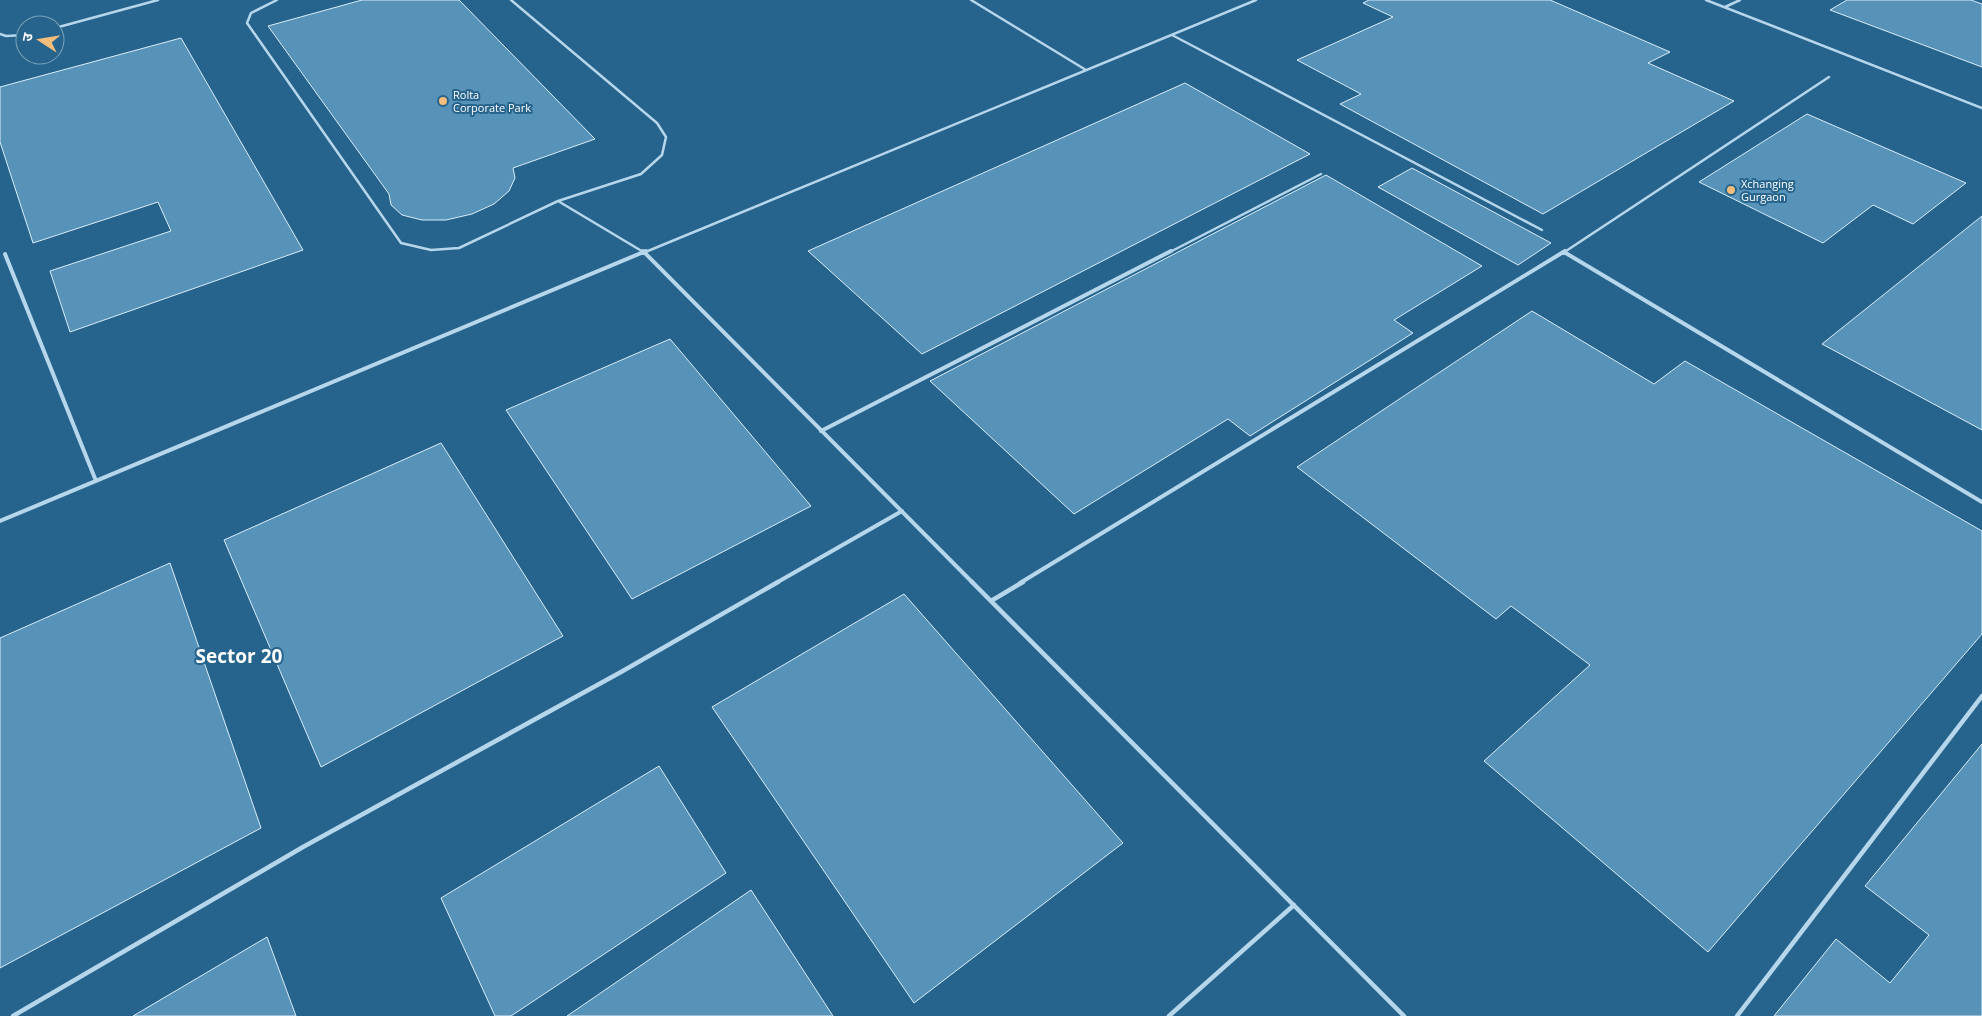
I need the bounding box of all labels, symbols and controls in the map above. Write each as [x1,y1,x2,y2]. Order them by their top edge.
north arrow [15,15,65,65]
text: उ [17,30,37,43]
place label: Rolta Corporate Park [453,87,531,115]
marker: Rolta Corporate Park [437,95,449,107]
place label: Xchanging Gurgaon [1741,176,1794,204]
marker: Xchanging Gurgaon [1725,184,1737,196]
district label: Sector 20 [196,643,283,669]

